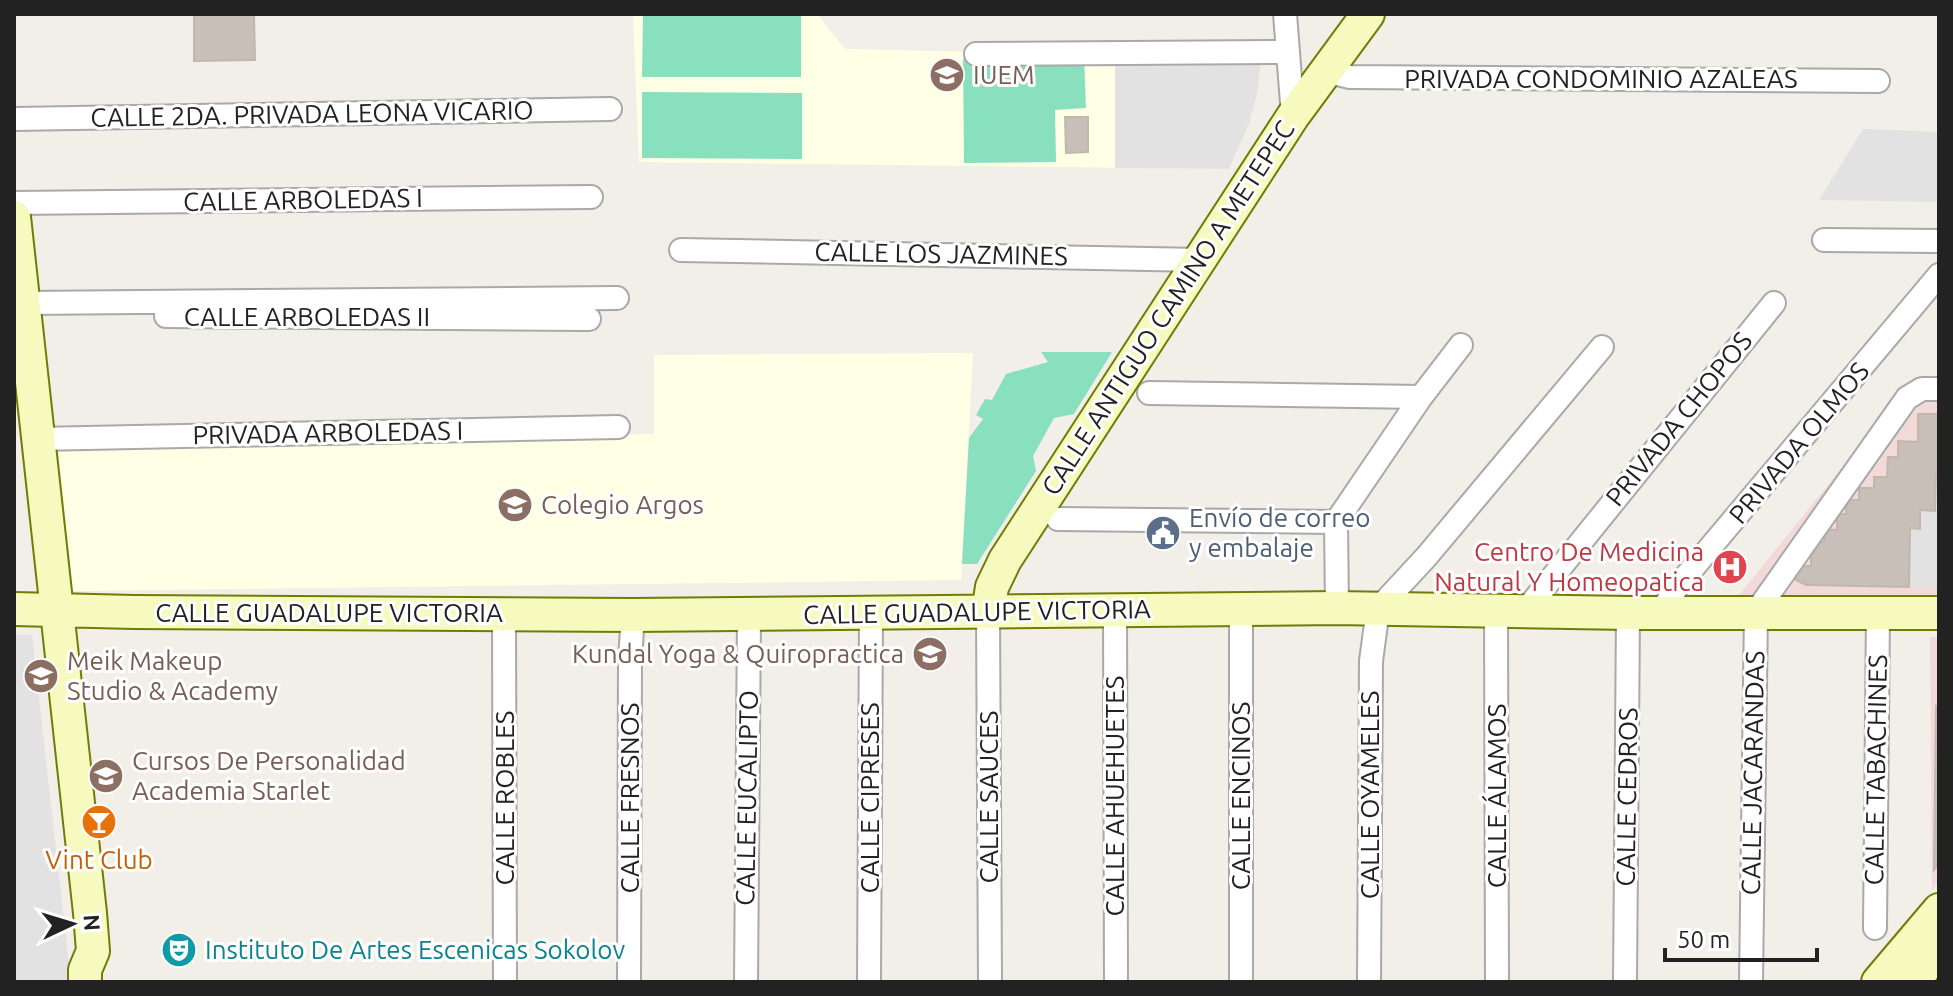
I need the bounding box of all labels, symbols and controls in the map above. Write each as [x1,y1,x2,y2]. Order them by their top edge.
school or university icon: IUEM [928,56,966,94]
place label: IUEM [973,60,1035,89]
street label: PRIVADA CONDOMINIO AZALEAS [1404,64,1798,93]
street label: CALLE 2DA. PRIVADA LEONA VICARIO [90,95,534,132]
street label: CALLE ANTIGUO CAMINO A METEPEC [1036,115,1300,500]
street label: CALLE ARBOLEDAS I [183,183,423,216]
street label: CALLE LOS JAZMINES [814,237,1068,270]
street label: CALLE ARBOLEDAS II [184,302,430,331]
street label: PRIVADA CHOPOS [1600,326,1758,511]
street label: PRIVADA OLMOS [1723,356,1874,529]
street label: PRIVADA ARBOLEDAS I [192,416,464,449]
school or university icon: Colegio Argos [496,486,534,524]
place label: Colegio Argos [541,490,704,519]
place label: Envío de correo y embalaje [1189,503,1371,562]
public building icon: Envío de correo y embalaje [1144,514,1182,552]
place label: Centro De Medicina Natural Y Homeopatica [1434,537,1704,596]
hospital icon: Centro De Medicina Natural Y Homeopatica [1711,548,1749,586]
street label: CALLE GUADALUPE VICTORIA [803,594,1151,629]
street label: CALLE GUADALUPE VICTORIA [155,598,503,627]
school or university icon: Kundal Yoga & Quiropractica [911,635,949,673]
place label: Kundal Yoga & Quiropractica [572,639,904,668]
place label: Meik Makeup Studio & Academy [67,646,278,705]
street label: CALLE JACARANDAS [1736,650,1769,896]
street label: CALLE TABACHINES [1859,654,1892,886]
school or university icon: Meik Makeup Studio & Academy [22,657,60,695]
street label: CALLE AHUEHUETES [1100,676,1129,916]
street label: CALLE EUCALIPTO [730,690,763,906]
street label: CALLE OYAMELES [1355,691,1384,899]
street label: CALLE CIPRESES [855,702,884,894]
street label: CALLE ENCINOS [1226,702,1255,890]
street label: CALLE FRESNOS [615,703,644,893]
street label: CALLE ÁLAMOS [1481,704,1511,888]
street label: CALLE CEDROS [1610,707,1643,887]
street label: CALLE ROBLES [490,711,519,885]
street label: CALLE SAUCES [974,711,1003,883]
place label: Cursos De Personalidad Academia Starlet [132,746,406,805]
school or university icon: Cursos De Personalidad Academia Starlet [87,757,125,795]
bar icon: Vint Club [80,803,118,841]
place label: Vint Club [45,845,153,874]
north arrow [32,884,112,964]
scale bar [1665,912,1817,962]
text: N [79,914,105,932]
text: 50 m [1677,926,1730,953]
theatre icon: Instituto De Artes Escenicas Sokolov [160,931,198,969]
place label: Instituto De Artes Escenicas Sokolov [205,935,626,964]

